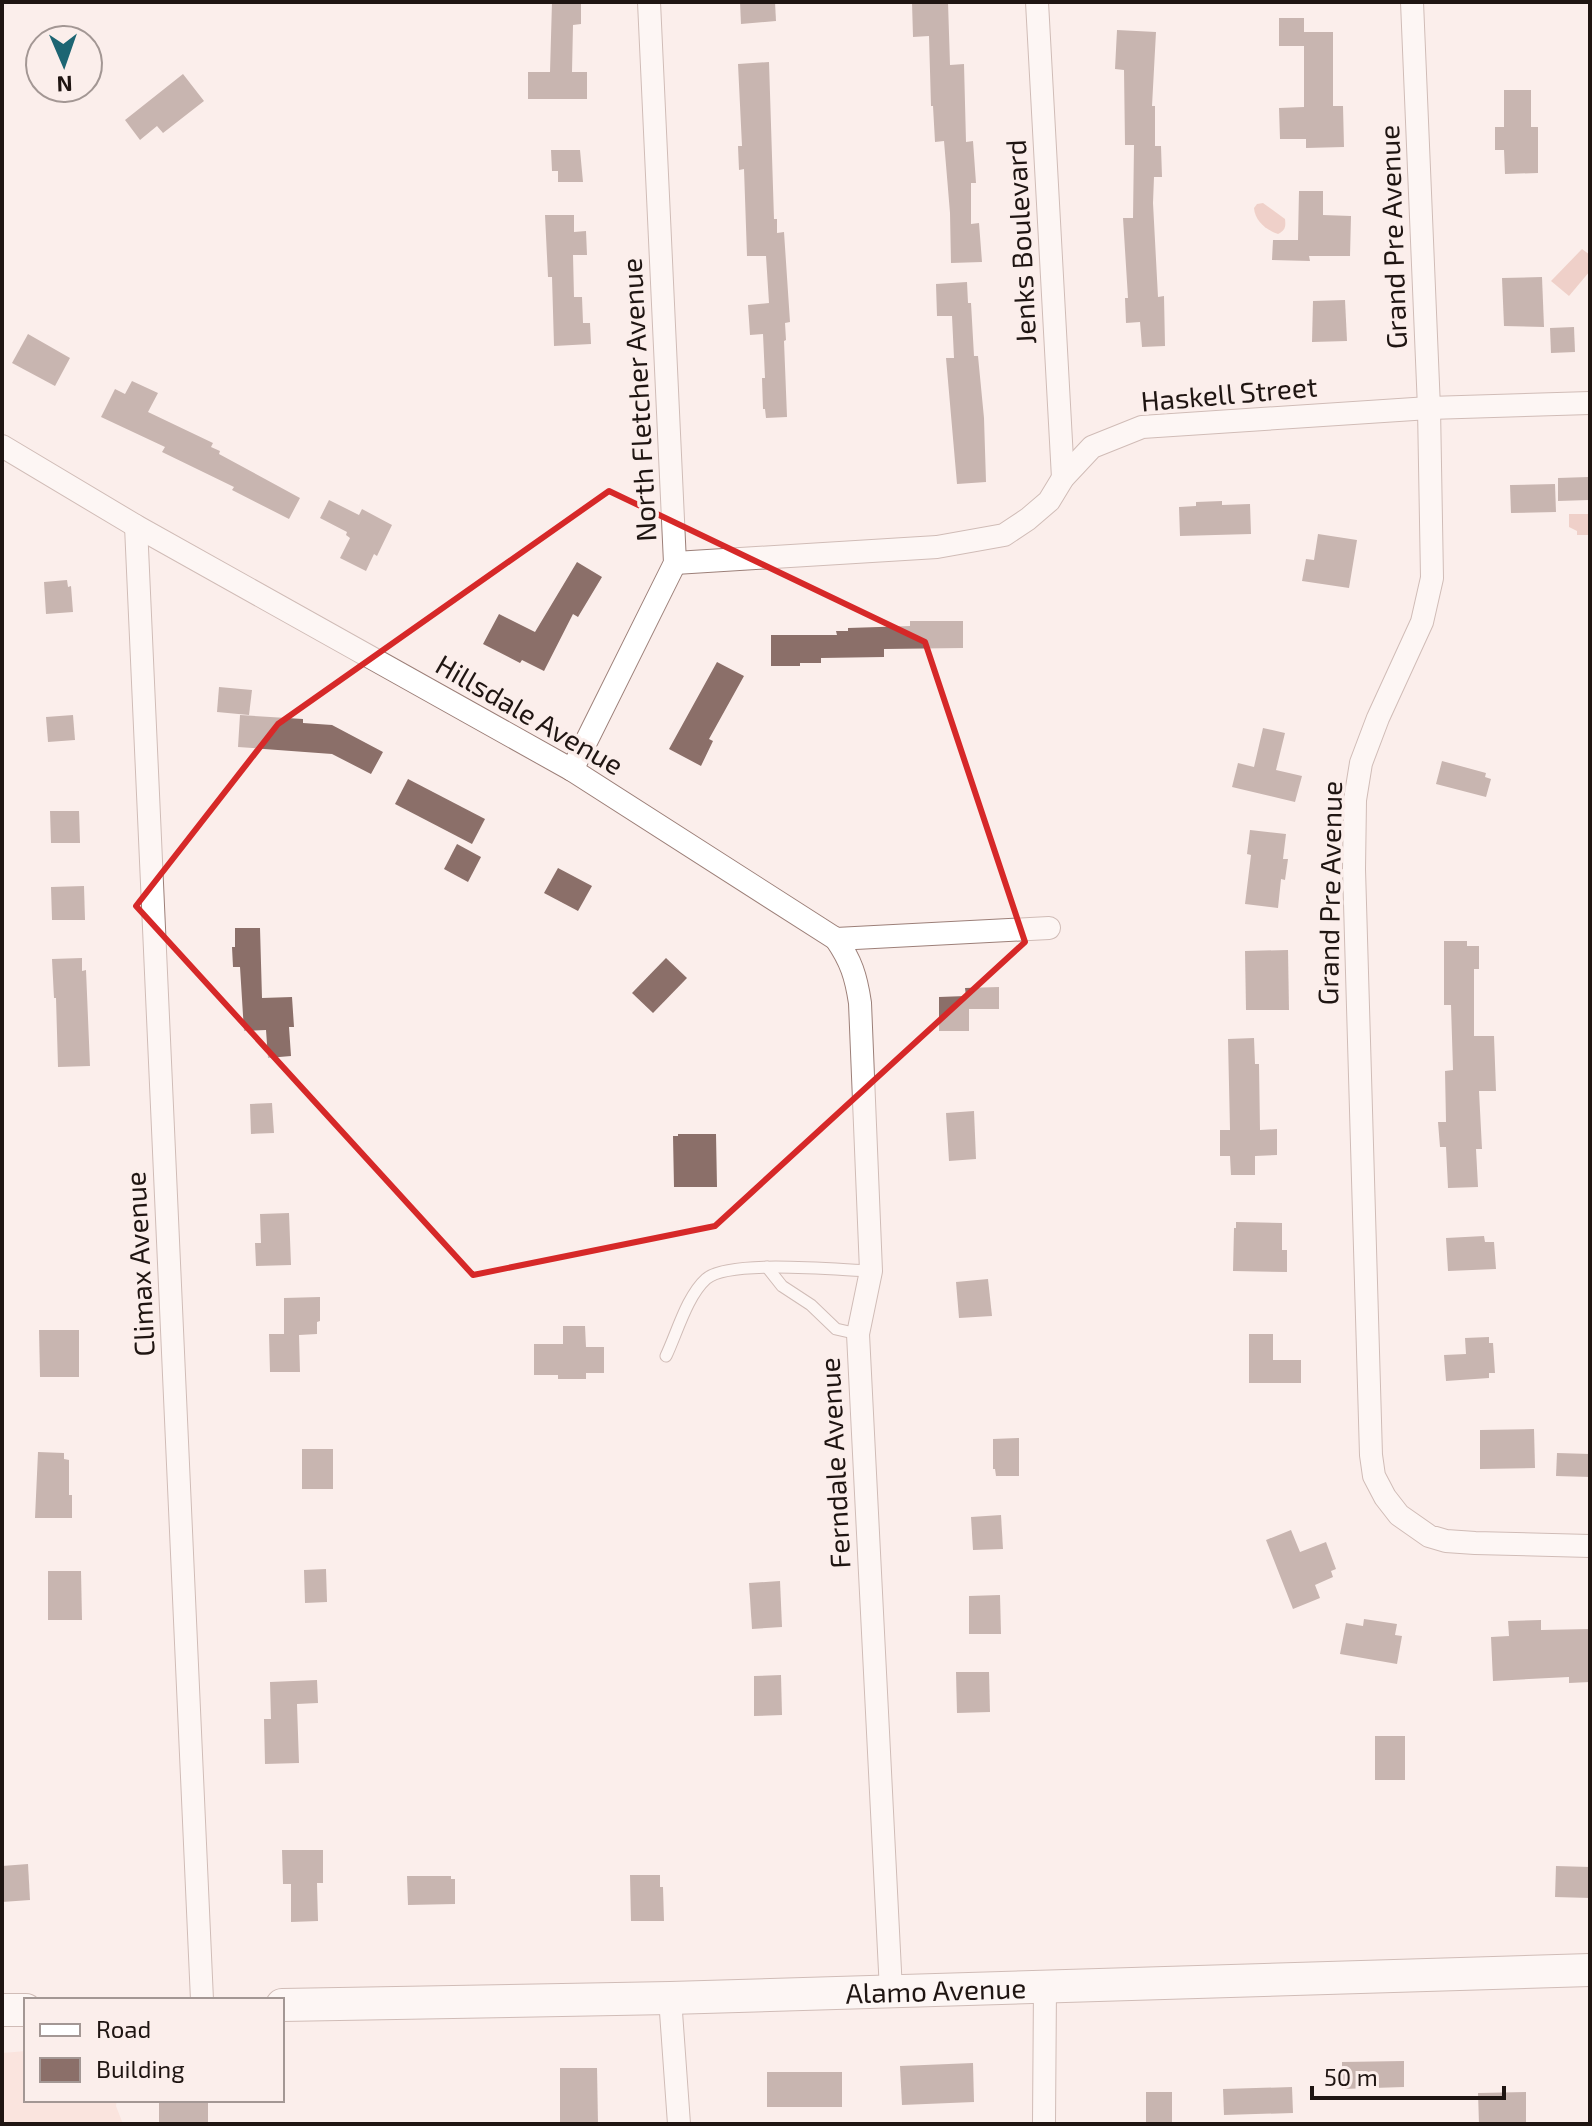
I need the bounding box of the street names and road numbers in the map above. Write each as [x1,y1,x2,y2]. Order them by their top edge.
street label: Grand Pre Avenue [1371,124,1413,350]
street label: Jenks Boulevard [998,139,1042,345]
street label: North Fletcher Avenue [614,257,662,543]
street label: Haskell Street [1139,368,1319,418]
street label: Hillsdale Avenue [430,647,630,781]
street label: Grand Pre Avenue [1310,780,1348,1006]
street label: Climax Avenue [117,1171,161,1357]
street label: Ferndale Avenue [811,1357,857,1569]
street label: Alamo Avenue [845,1970,1027,2010]

